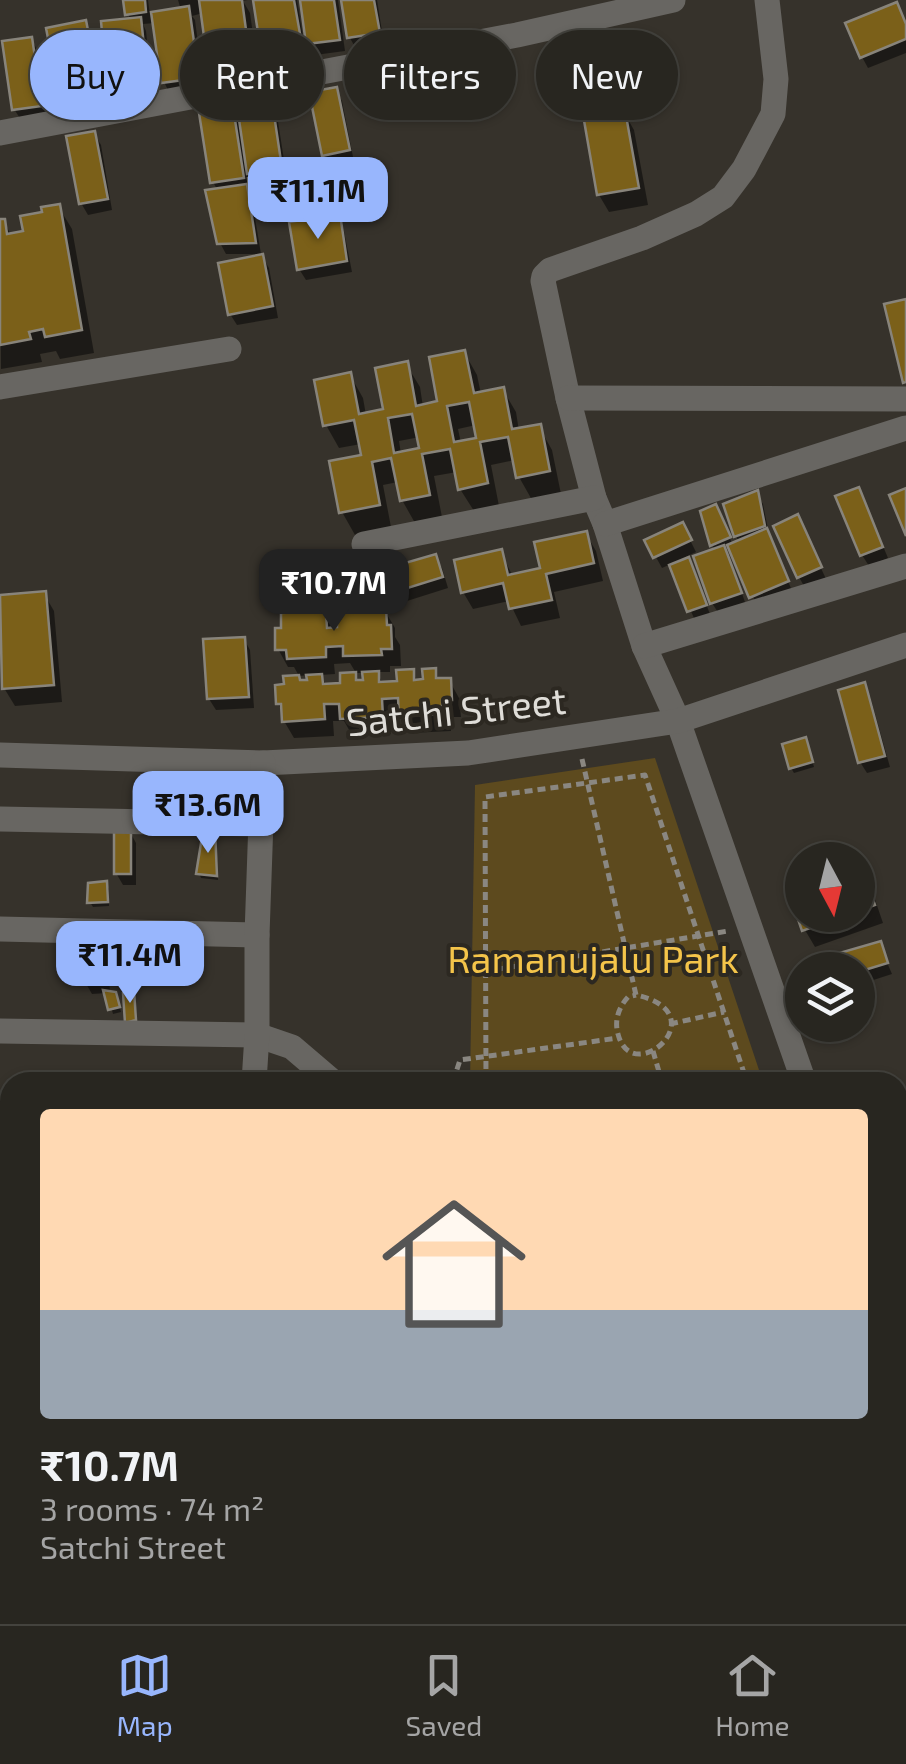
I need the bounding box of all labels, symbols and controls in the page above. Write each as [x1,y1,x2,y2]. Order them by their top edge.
chip: Buy [30,30,160,120]
chip: Rent [180,30,324,120]
chip: Filters [344,30,516,120]
chip: New [536,30,678,120]
pin: ₹11.1M [237,157,399,242]
text: ₹11.1M [270,170,366,208]
pin: ₹10.7M [253,549,415,634]
text: ₹10.7M [281,562,387,600]
street label: Satchi Street [344,676,568,744]
pin: ₹13.6M [127,771,289,856]
text: ₹13.6M [155,784,261,822]
north arrow [785,842,875,932]
map controls [785,842,875,1042]
pin: ₹11.4M [49,921,211,1006]
text: ₹11.4M [78,934,182,972]
park label: Ramanujalu Park [447,935,739,981]
button: layers [785,952,875,1042]
icon: home [364,1174,544,1354]
text: ₹10.7M [40,1439,179,1489]
text: 3 rooms · 74 m² [40,1489,264,1527]
text: Satchi Street [40,1527,226,1565]
tab: Map [116,1648,173,1742]
tab: Saved [406,1648,482,1742]
tab: Home [715,1648,790,1742]

